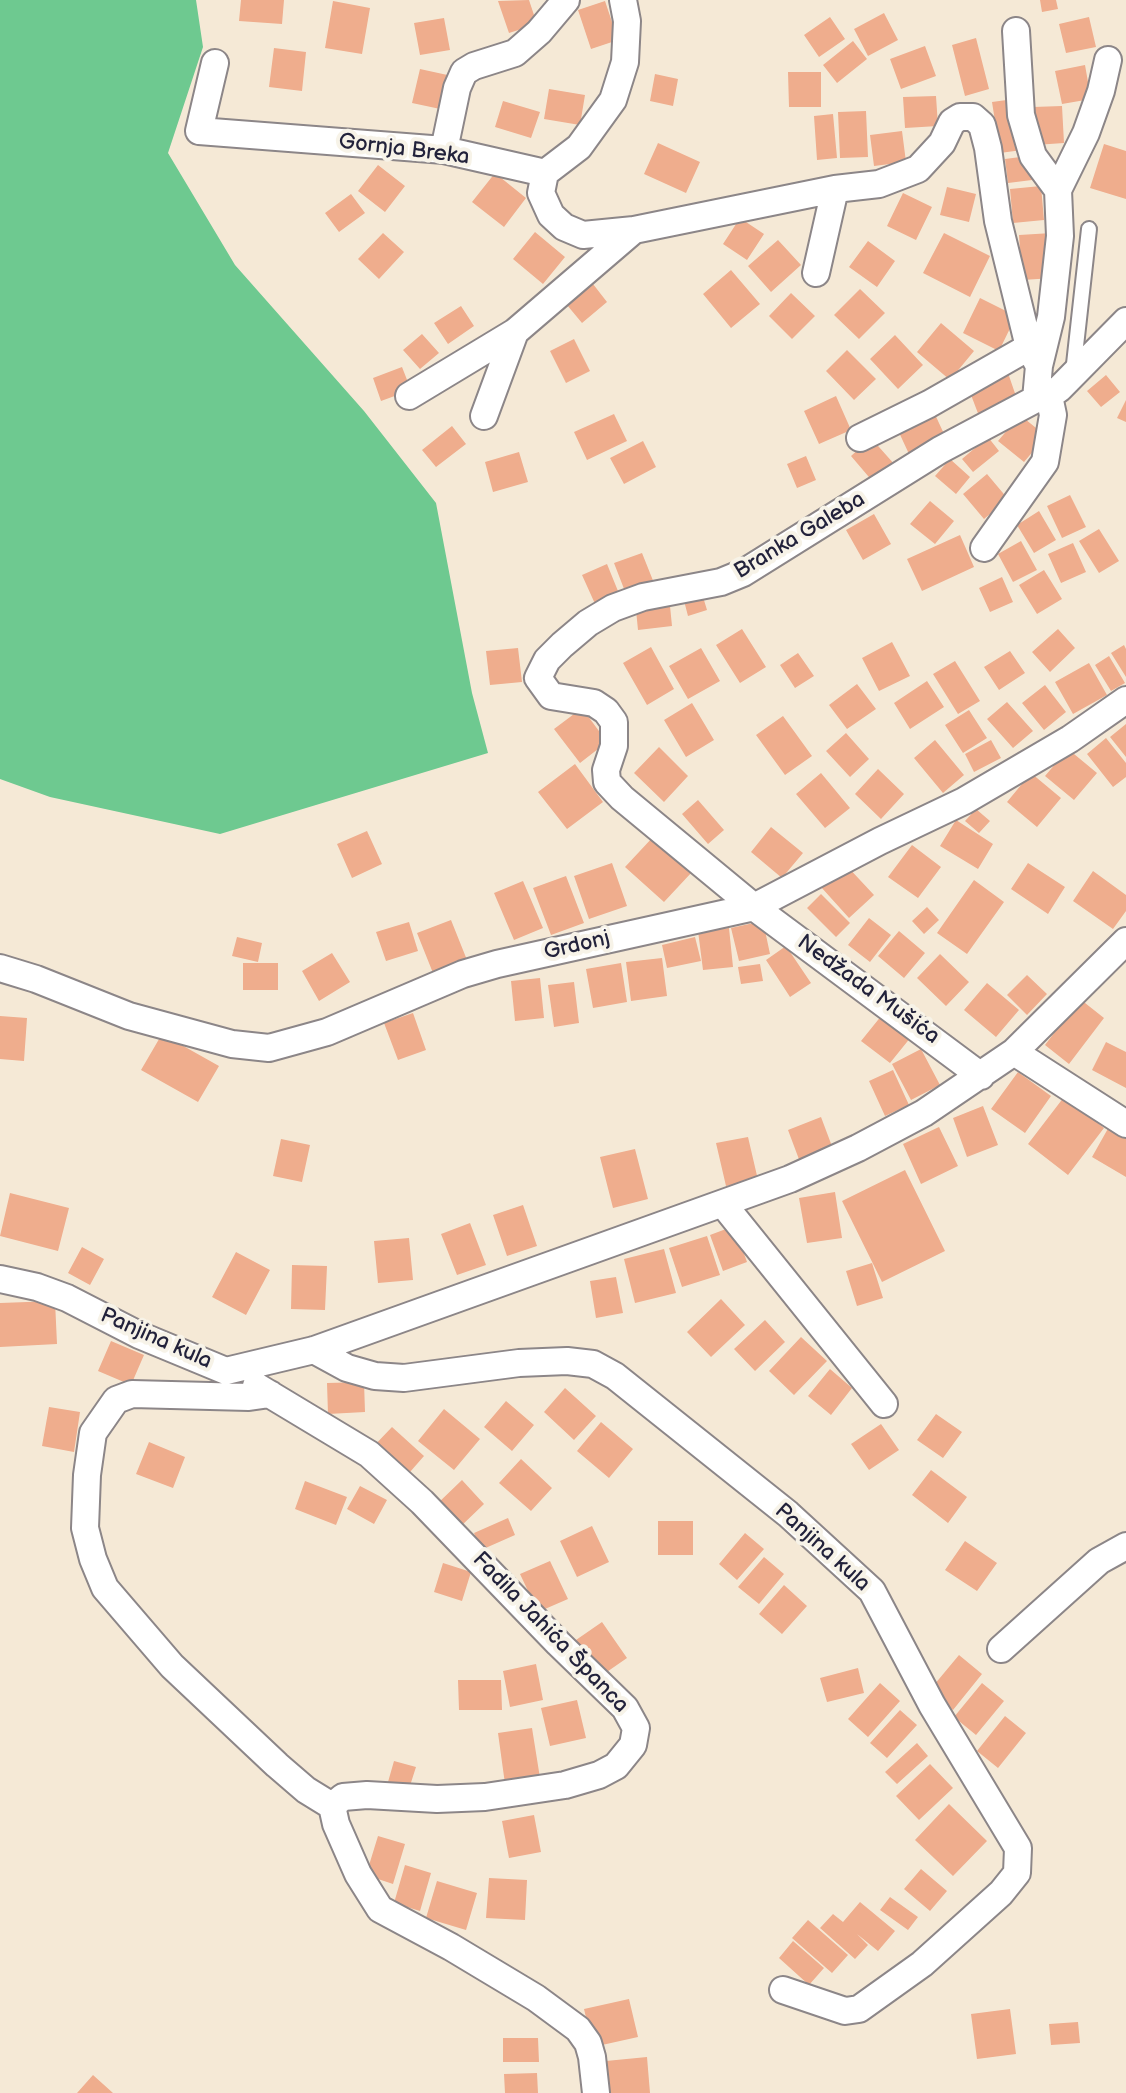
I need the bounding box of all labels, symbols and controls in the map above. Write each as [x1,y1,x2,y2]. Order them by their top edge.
street label: Gornja Breka [337,129,471,171]
street label: Branka Galeba [730,487,870,585]
street label: Grdonj [542,926,612,966]
street label: Nedžada Mušića [792,930,944,1050]
street label: Panjina kula [96,1303,216,1375]
street label: Panjina kula [769,1498,875,1598]
street label: Fadila Jahića Španca [466,1547,634,1719]

